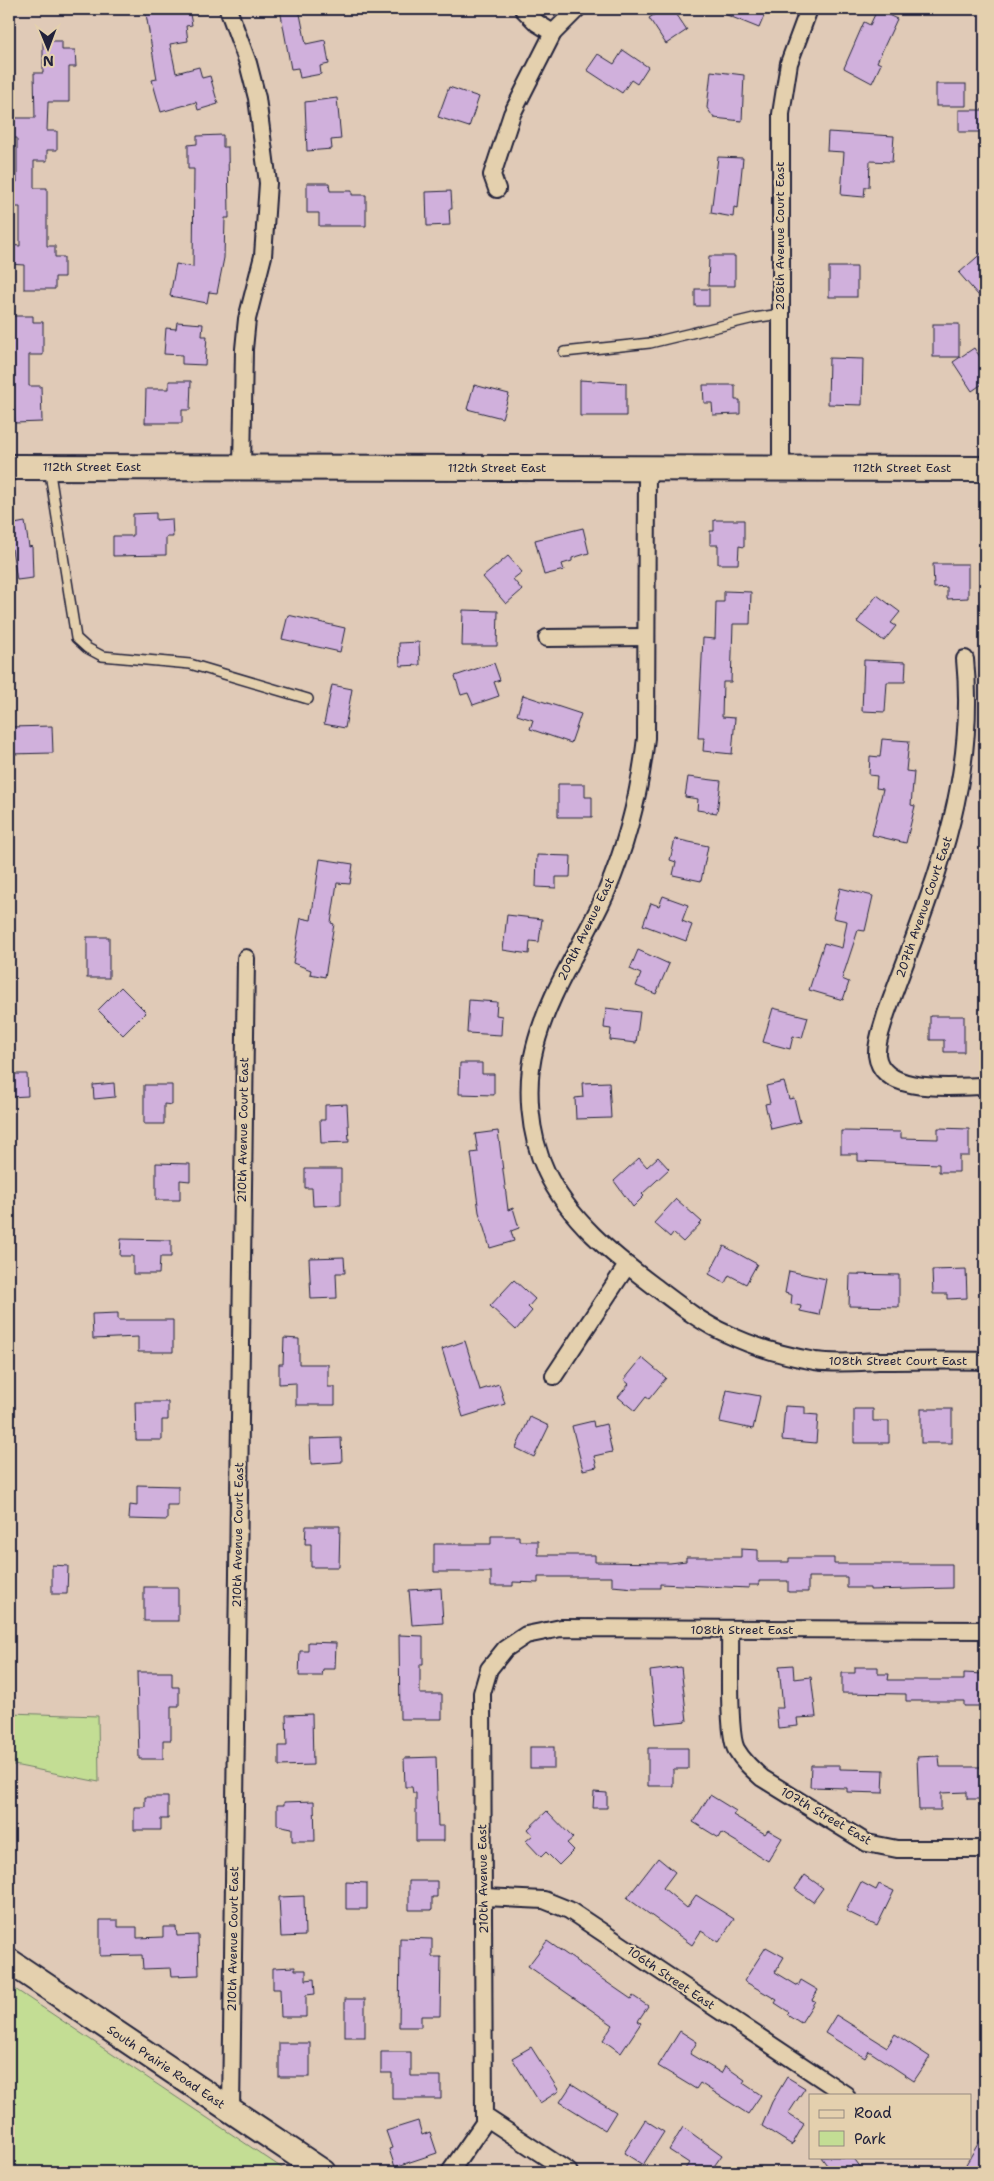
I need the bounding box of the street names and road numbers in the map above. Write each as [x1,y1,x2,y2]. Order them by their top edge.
street label: 208th Avenue Court East [772,162,788,311]
street label: 112th Street East [43,459,141,475]
street label: 112th Street East [448,460,546,476]
street label: 112th Street East [853,460,951,476]
street label: 207th Avenue Court East [892,834,956,980]
street label: 209th Avenue East [554,875,618,983]
street label: 210th Avenue Court East [234,1057,252,1203]
street label: 108th Street Court East [829,1353,967,1369]
street label: 210th Avenue Court East [229,1462,247,1608]
street label: 108th Street East [691,1622,793,1638]
street label: 107th Street East [778,1783,874,1849]
street label: 210th Avenue East [474,1824,492,1934]
street label: 210th Avenue Court East [224,1866,242,2012]
street label: 106th Street East [624,1943,718,2013]
street label: South Prairie Road East [104,2022,228,2112]

